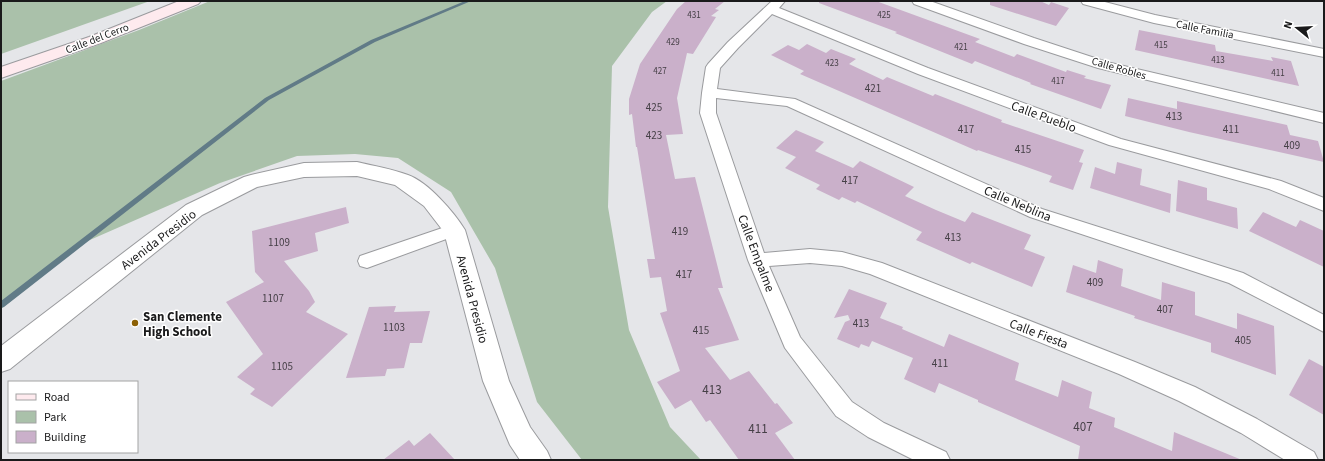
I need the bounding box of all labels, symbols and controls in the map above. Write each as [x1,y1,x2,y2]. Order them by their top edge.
north arrow [1277,8,1317,48]
house number: 431 [687,9,701,22]
house number: 425 [877,9,891,22]
street label: Calle Familia [1175,17,1235,42]
street label: Calle del Cerro [63,19,131,57]
text: N [1280,19,1296,31]
house number: 429 [666,36,680,49]
house number: 415 [1154,39,1168,52]
house number: 421 [954,41,968,54]
street label: Calle Robles [1090,54,1148,84]
house number: 413 [1211,54,1225,67]
house number: 423 [825,57,839,70]
house number: 427 [653,65,667,78]
house number: 411 [1271,67,1285,80]
house number: 417 [1051,75,1065,88]
house number: 421 [865,81,881,96]
street label: Calle Pueblo [1009,97,1079,137]
house number: 425 [646,100,662,115]
house number: 413 [1166,109,1182,124]
house number: 417 [958,122,974,137]
house number: 411 [1223,122,1239,137]
house number: 423 [646,128,662,143]
house number: 409 [1284,138,1300,153]
house number: 415 [1015,142,1031,157]
house number: 417 [842,173,858,188]
street label: Calle Neblina [981,182,1054,226]
street label: Avenida Presidio [117,205,200,274]
street label: Calle Empalme [733,212,779,295]
house number: 419 [672,224,688,239]
house number: 413 [945,230,961,245]
house number: 1109 [268,235,290,250]
street label: Avenida Presidio [452,253,492,345]
house number: 417 [676,267,692,282]
house number: 409 [1087,275,1103,290]
house number: 1107 [262,291,284,306]
house number: 407 [1157,302,1173,317]
place label: San Clemente High School [143,308,222,341]
street label: Calle Fiesta [1007,314,1071,353]
house number: 413 [853,316,869,331]
marker: San Clemente High School [130,318,140,328]
house number: 1103 [383,320,405,335]
house number: 415 [693,323,709,338]
house number: 405 [1235,333,1251,348]
house number: 411 [932,356,948,371]
house number: 1105 [271,359,293,374]
legend [8,381,138,453]
house number: 413 [702,381,722,399]
text: Road [44,389,70,406]
text: Park [44,409,66,426]
house number: 407 [1073,418,1093,436]
house number: 411 [748,420,768,438]
text: Building [44,429,86,446]

